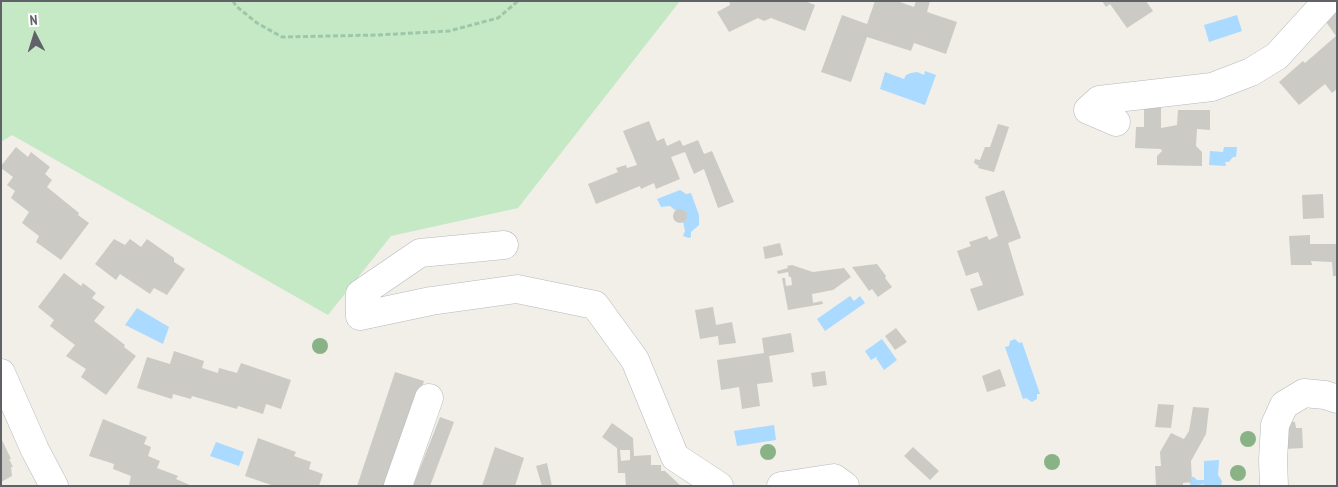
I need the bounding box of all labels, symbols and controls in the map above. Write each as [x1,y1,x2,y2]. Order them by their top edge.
north arrow [10,10,60,60]
text: N [29,11,38,29]

